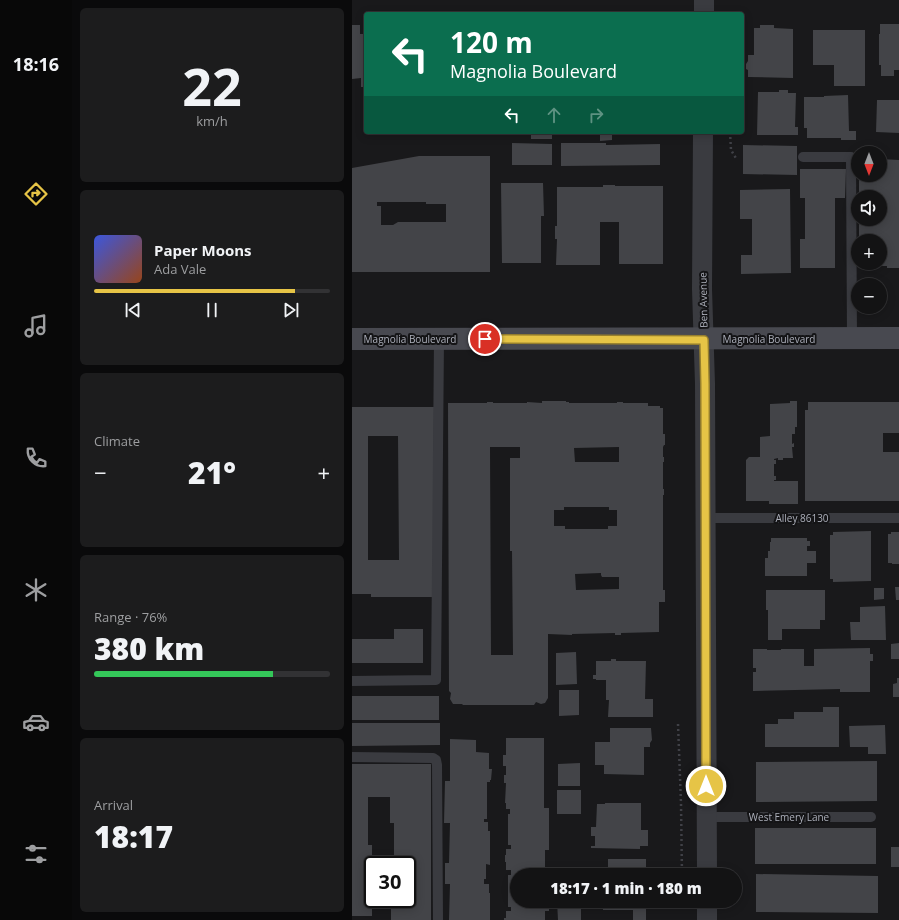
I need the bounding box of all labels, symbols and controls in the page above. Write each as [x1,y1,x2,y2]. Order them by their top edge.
text: 120 m [450,23,533,61]
icon: left [384,28,436,80]
text: 22 [182,50,242,121]
text: 18:16 [13,52,59,76]
text: Magnolia Boulevard [450,59,617,83]
icon: left [501,104,523,126]
icon: ahead [543,104,565,126]
icon: right [585,104,607,126]
text: km/h [196,112,228,130]
north arrow [851,146,887,182]
map controls [851,146,887,314]
icon: directions [22,180,50,208]
button: sound [851,190,887,226]
button: + [851,234,887,270]
text: Paper Moons [154,240,252,260]
text: Ada Vale [154,260,206,278]
street label: Ben Avenue [696,272,710,328]
button: − [851,278,887,314]
icon: previous [122,299,144,321]
icon: pause [201,299,223,321]
icon: next [280,299,302,321]
icon: music [22,312,50,340]
pin [468,322,502,356]
icon: arrive [474,328,496,350]
street label: Magnolia Boulevard [364,332,456,346]
street label: Magnolia Boulevard [723,332,815,346]
text: Climate [94,432,140,450]
icon: phone [22,444,50,472]
text: 21° [188,452,236,493]
text: − [94,457,107,487]
text: + [317,457,330,487]
street label: Alley 86130 [775,511,829,525]
icon: climate [22,576,50,604]
text: Range · 76% [94,608,167,626]
text: 380 km [94,628,204,669]
icon: car [22,708,50,736]
position arrow [685,765,727,807]
text: Arrival [94,796,133,814]
street label: West Emery Lane [749,810,830,824]
text: 18:17 [94,816,173,857]
icon: filters [22,840,50,868]
speed limit sign: 30 [364,856,416,908]
text: 18:17 · 1 min · 180 m [550,878,702,898]

